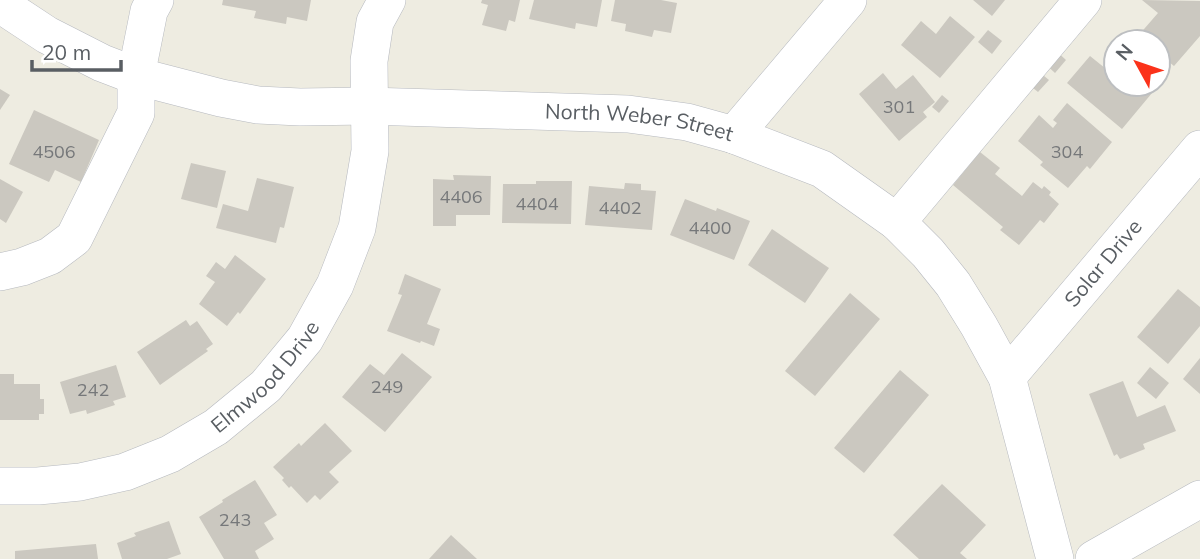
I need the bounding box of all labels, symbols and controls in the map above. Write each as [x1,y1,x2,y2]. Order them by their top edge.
scale bar [32,28,121,72]
north arrow [1102,28,1172,98]
text: 20 m [42,39,91,65]
text: N [1110,39,1138,65]
house number: 301 [883,95,915,118]
street label: North Weber Street [545,97,736,146]
house number: 4506 [32,140,76,163]
house number: 304 [1051,140,1083,163]
house number: 4406 [439,185,483,208]
house number: 4404 [515,192,559,215]
house number: 4402 [598,196,642,219]
street label: Solar Drive [1058,214,1147,312]
house number: 4400 [688,216,732,239]
street label: Elmwood Drive [205,316,324,438]
house number: 249 [371,375,403,398]
house number: 242 [77,378,109,401]
house number: 243 [219,508,251,531]

